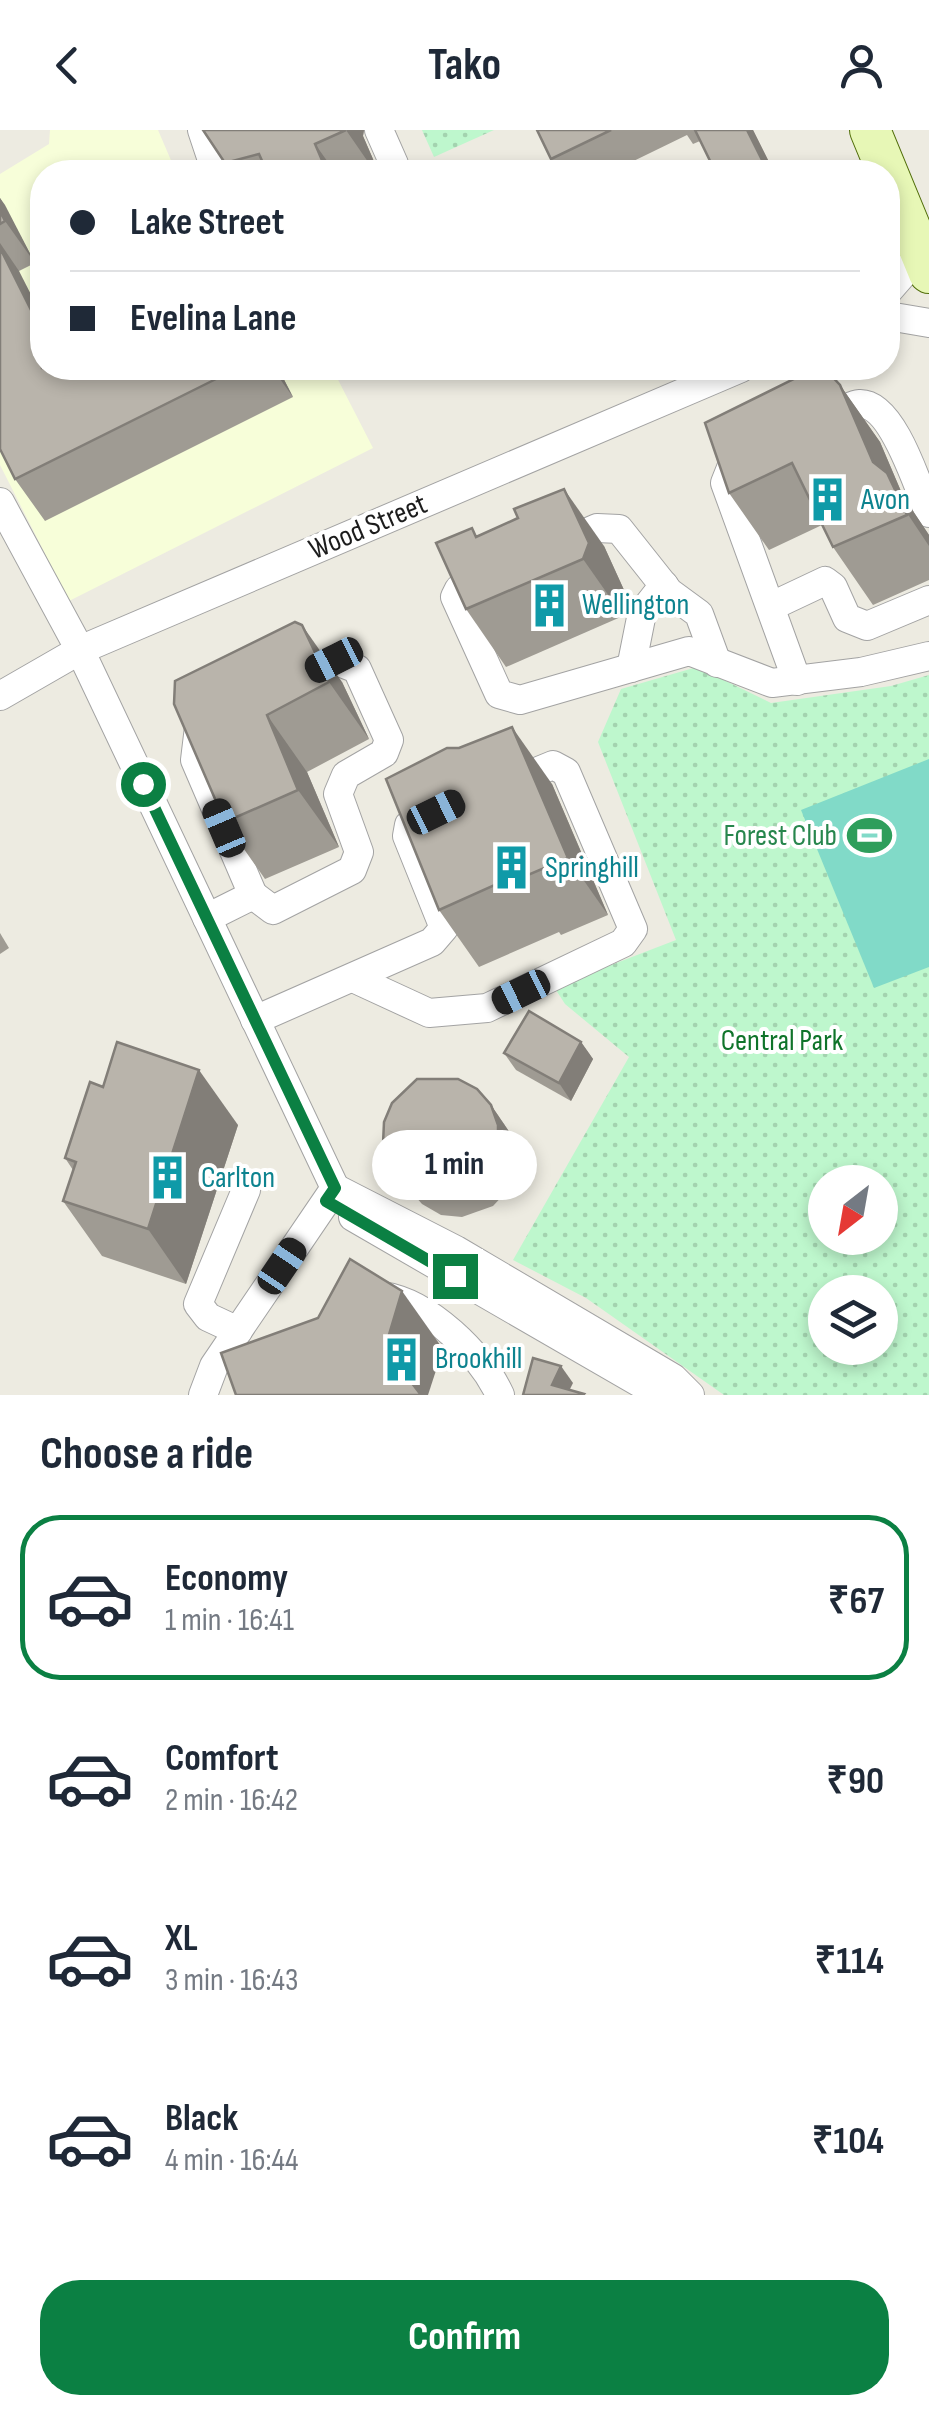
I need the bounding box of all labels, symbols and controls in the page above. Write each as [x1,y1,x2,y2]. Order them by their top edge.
icon: back [40,38,95,93]
text: Tako [428,38,501,93]
icon: person [834,38,889,93]
text: Lake Street [130,200,284,245]
text: Evelina Lane [130,296,296,341]
building icon: Avon [804,476,852,524]
place label: Avon [860,482,910,518]
street label: Wood Street [304,486,432,568]
building icon: Wellington [525,581,573,629]
place label: Wellington [582,587,689,623]
car [300,633,368,687]
route start [121,762,166,807]
car [402,785,470,839]
car [198,795,250,861]
sports icon: Forest Club [846,812,894,860]
place label: Forest Club [724,818,837,854]
building icon: Springhill [488,844,536,892]
place label: Springhill [545,850,639,886]
car [487,965,555,1019]
park label: Central Park [721,1023,844,1059]
callout: 1 min [372,1131,538,1201]
text: 1 min [425,1145,484,1184]
building icon: Carlton [144,1154,192,1202]
place label: Carlton [201,1160,275,1196]
north arrow [808,1165,898,1255]
map controls [808,1165,898,1365]
car [253,1233,311,1299]
route end [433,1254,478,1299]
button: layers [808,1275,898,1365]
building icon: Brookhill [378,1335,426,1383]
place label: Brookhill [435,1341,522,1377]
text: Choose a ride [40,1427,253,1482]
icon: car [45,1553,135,1643]
text: Economy [165,1556,288,1601]
text: ₹67 [828,1579,884,1624]
text: 1 min · 16:41 [165,1601,294,1640]
icon: car [45,1733,135,1823]
text: Comfort [165,1736,279,1781]
text: ₹90 [826,1759,884,1804]
text: 2 min · 16:42 [165,1781,298,1820]
icon: car [45,1913,135,2003]
text: XL [165,1916,198,1961]
text: ₹114 [814,1939,884,1984]
text: 3 min · 16:43 [165,1961,298,2000]
icon: car [45,2093,135,2183]
text: Black [165,2096,238,2141]
text: ₹104 [812,2119,884,2164]
text: 4 min · 16:44 [165,2141,298,2180]
button: Confirm [40,2280,889,2395]

